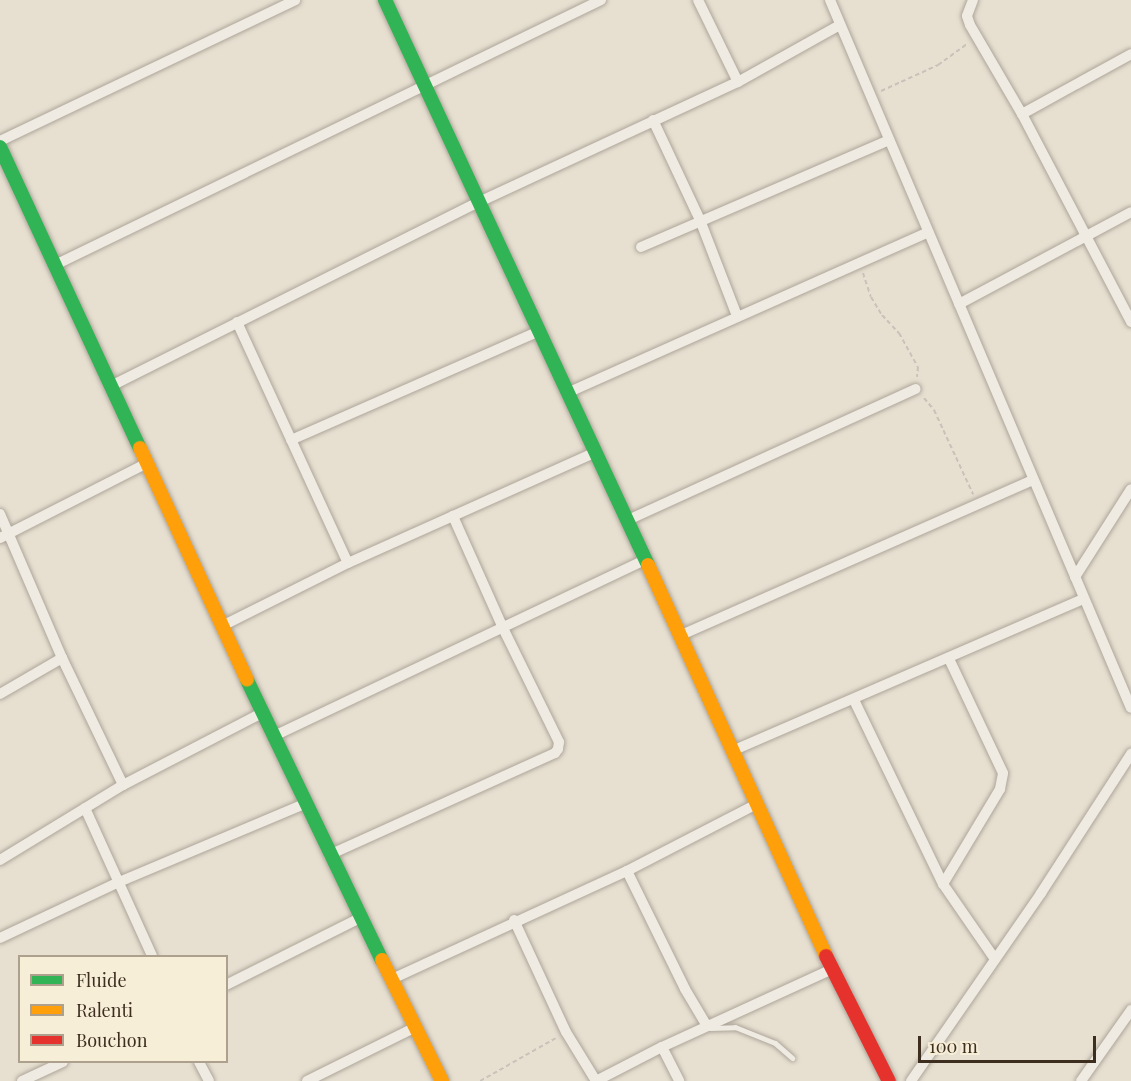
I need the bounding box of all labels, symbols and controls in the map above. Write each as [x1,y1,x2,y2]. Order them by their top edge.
legend [18,955,228,1063]
text: Fluide [76,968,127,992]
text: Ralenti [76,998,133,1022]
scale bar [921,1024,1100,1062]
text: Bouchon [76,1028,147,1052]
text: 100 m [929,1034,978,1058]

